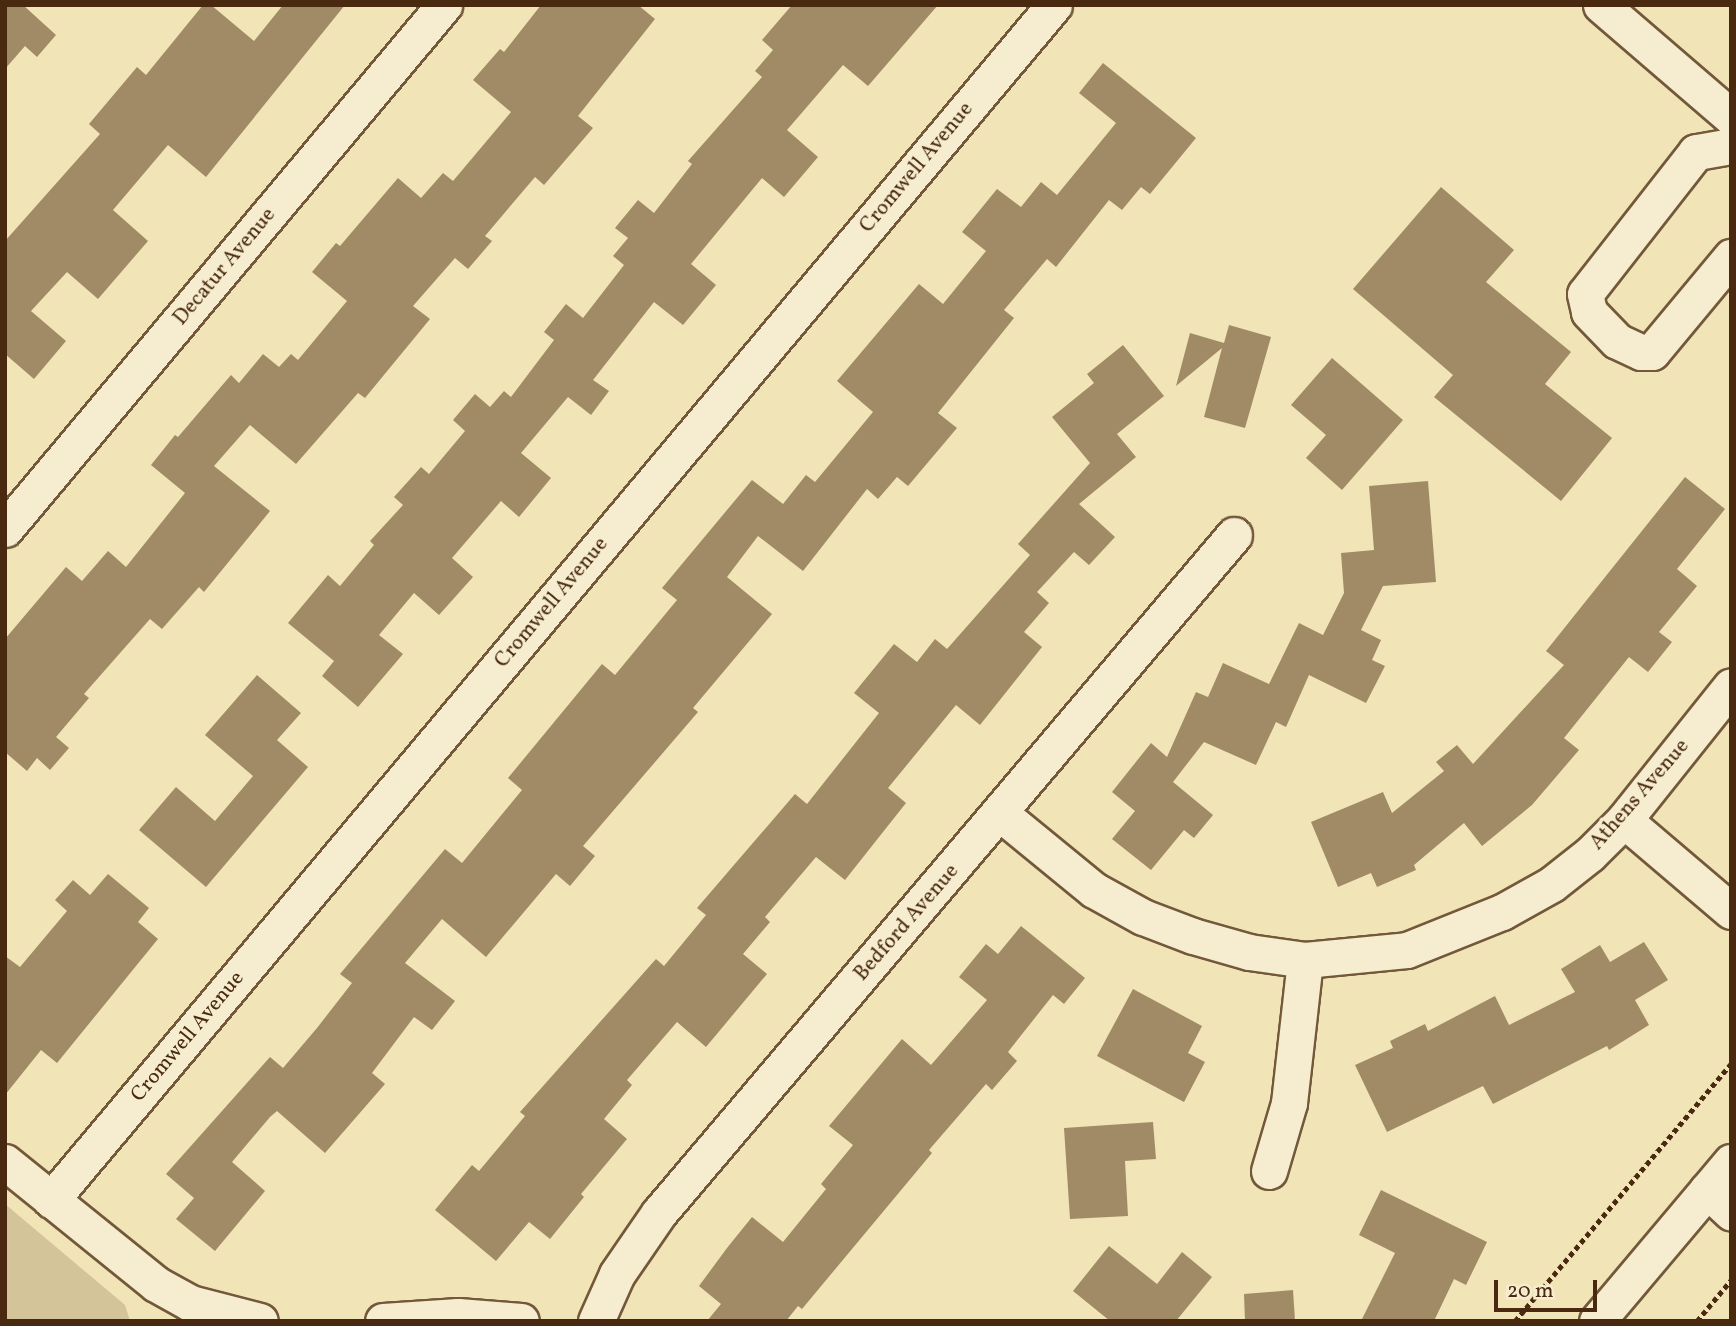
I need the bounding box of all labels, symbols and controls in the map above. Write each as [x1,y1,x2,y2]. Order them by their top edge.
street label: Cromwell Avenue [855,98,979,238]
street label: Decatur Avenue [169,203,281,331]
street label: Cromwell Avenue [490,533,614,673]
street label: Athens Avenue [1585,734,1695,856]
street label: Bedford Avenue [849,859,965,987]
street label: Cromwell Avenue [126,967,250,1107]
scale bar [1498,1266,1601,1310]
text: 20 m [1507,1277,1553,1306]

